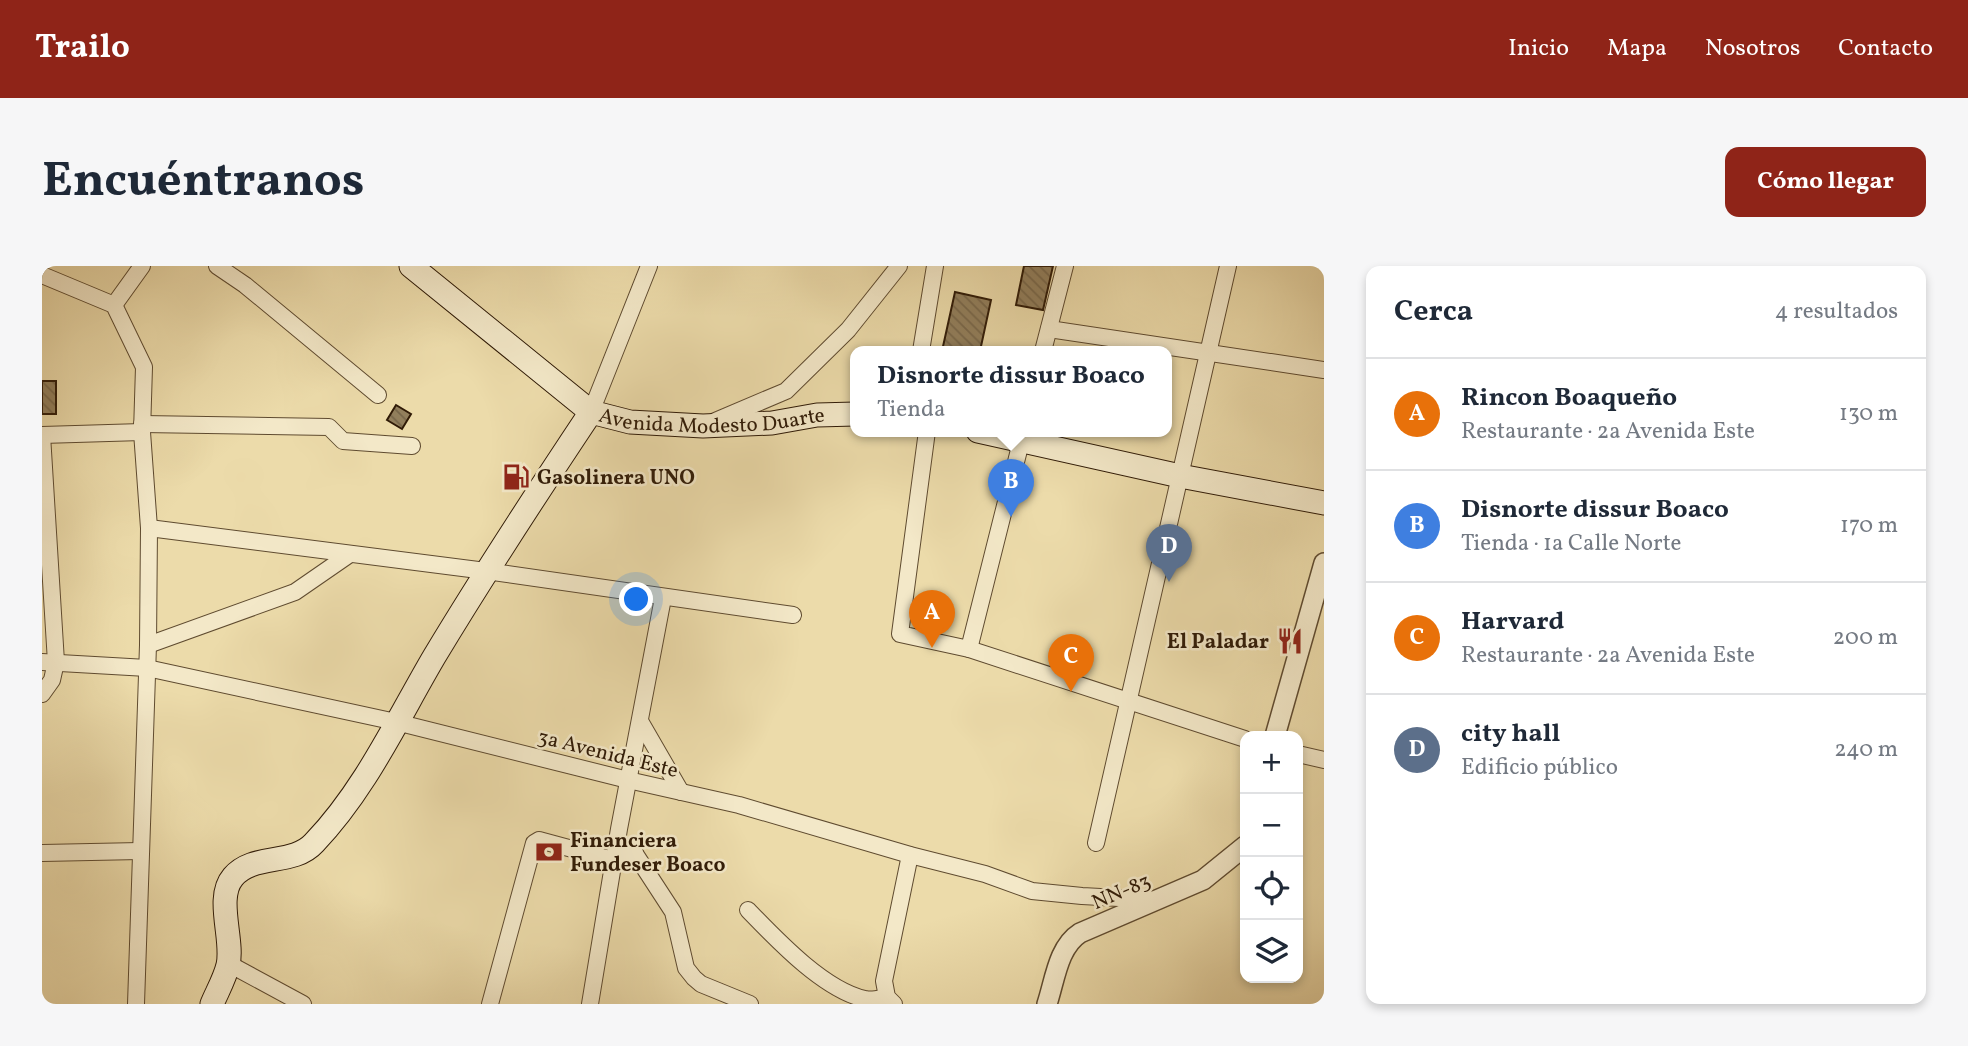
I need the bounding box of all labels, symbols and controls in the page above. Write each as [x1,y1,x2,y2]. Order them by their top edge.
text: Trailo [35,26,130,72]
text: Inicio [1508,32,1569,66]
text: Mapa [1607,32,1667,66]
text: Nosotros [1705,32,1800,66]
text: Contacto [1838,32,1933,66]
button: Cómo llegar [1725,147,1926,217]
text: Encuéntranos [42,148,364,217]
text: Cerca [1394,291,1473,333]
text: 4 resultados [1775,296,1898,328]
popup [850,346,1172,437]
text: Disnorte dissur Boaco [877,358,1145,394]
text: Rincon Boaqueño [1461,380,1677,416]
text: Tienda [877,394,945,426]
text: A [1409,398,1425,430]
text: 130 m [1839,398,1898,430]
street label: Avenida Modesto Duarte [595,402,825,442]
text: Restaurante · 2a Avenida Este [1461,416,1755,448]
pin: B [988,459,1034,517]
fuel station icon: Gasolinera UNO [501,462,531,492]
place label: Gasolinera UNO [537,464,695,493]
text: Disnorte dissur Boaco [1461,492,1729,528]
text: B [1409,510,1425,542]
text: 170 m [1840,510,1898,542]
pin: D [1146,524,1192,582]
text: Tienda · 1a Calle Norte [1461,528,1681,560]
your location [619,582,653,616]
pin: A [909,590,955,648]
text: Harvard [1461,604,1564,640]
text: C [1410,622,1424,654]
text: 200 m [1833,622,1898,654]
restaurant icon: El Paladar [1275,626,1305,656]
place label: El Paladar [1167,628,1269,657]
pin: C [1048,634,1094,692]
text: Restaurante · 2a Avenida Este [1461,640,1755,672]
text: city hall [1461,716,1560,752]
street label: 3a Avenida Este [534,723,681,786]
map controls [1240,731,1303,983]
button: + [1240,731,1303,794]
text: D [1409,734,1425,766]
text: 240 m [1834,734,1898,766]
text: Edificio público [1461,752,1618,784]
button: − [1240,794,1303,857]
place label: Financiera Fundeser Boaco [570,827,725,880]
bank icon: Financiera Fundeser Boaco [534,837,564,867]
button: locate [1240,857,1303,920]
street label: NN-83 [1088,867,1156,918]
button: layers [1240,920,1303,983]

